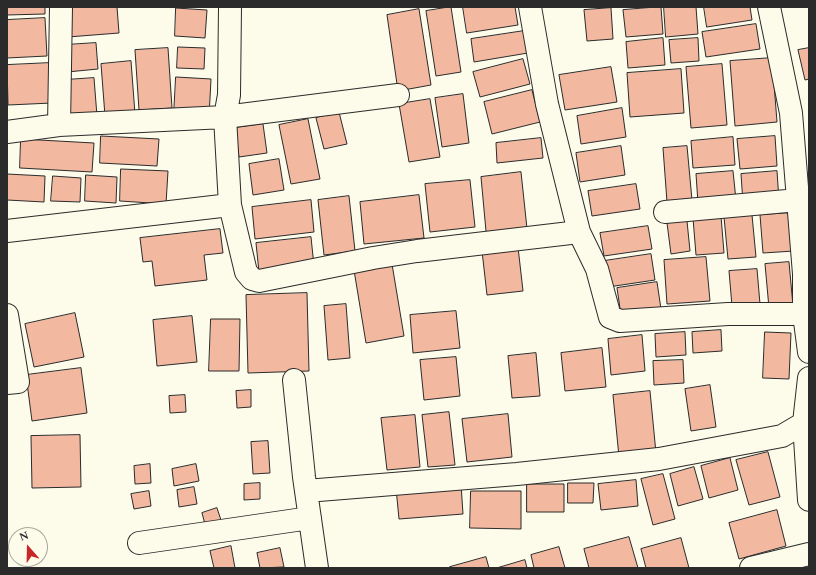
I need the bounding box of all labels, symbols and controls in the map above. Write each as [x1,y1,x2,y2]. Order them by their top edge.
north arrow [8,527,48,567]
text: N [17,527,31,546]

